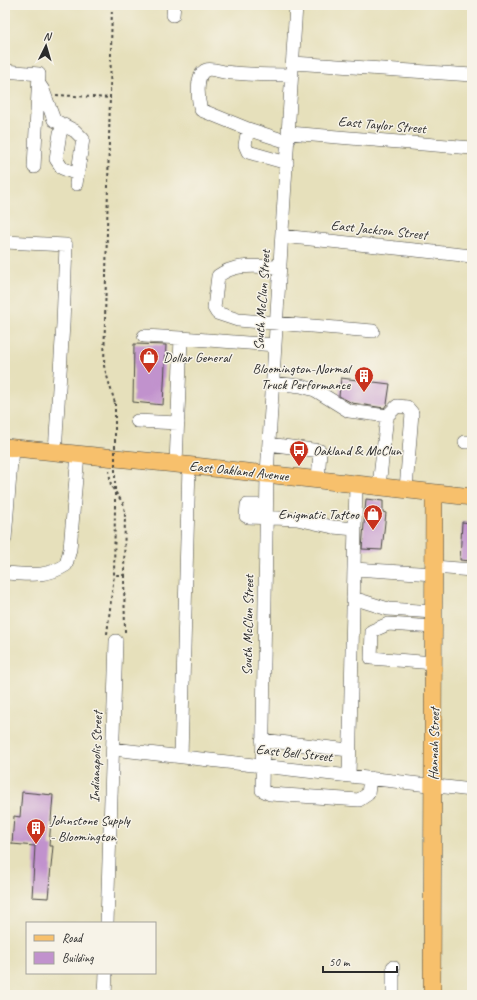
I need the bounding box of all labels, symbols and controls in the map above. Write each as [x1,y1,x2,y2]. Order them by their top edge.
north arrow [26,26,66,66]
text: N [43,29,53,43]
street label: East Taylor Street [337,113,428,137]
street label: East Jackson Street [330,217,430,244]
street label: South McClun Street [250,248,274,351]
shop icon: Dollar General [138,346,160,374]
place label: Dollar General [163,349,233,366]
place label: Bloomington-Normal Truck Performance [253,360,353,393]
building icon: Bloomington-Normal Truck Performance [353,365,375,393]
bus stop icon: Oakland & McClun [288,439,310,467]
place label: Oakland & McClun [313,442,402,459]
street label: East Oakland Avenue [189,457,291,485]
shop icon: Enigmatic Tattoo [362,503,384,531]
place label: Enigmatic Tattoo [278,506,360,523]
street label: South McClun Street [239,573,257,675]
street label: Hannah Street [425,705,443,780]
street label: Indianapolis Street [86,709,106,803]
street label: East Bell Street [255,741,334,766]
place label: Johnstone Supply - Bloomington [49,812,131,845]
building icon: Johnstone Supply - Bloomington [25,817,47,845]
legend [26,922,156,974]
text: Road [62,930,84,946]
scale bar [323,948,397,974]
text: Building [62,950,94,966]
text: 50 m [329,954,351,970]

